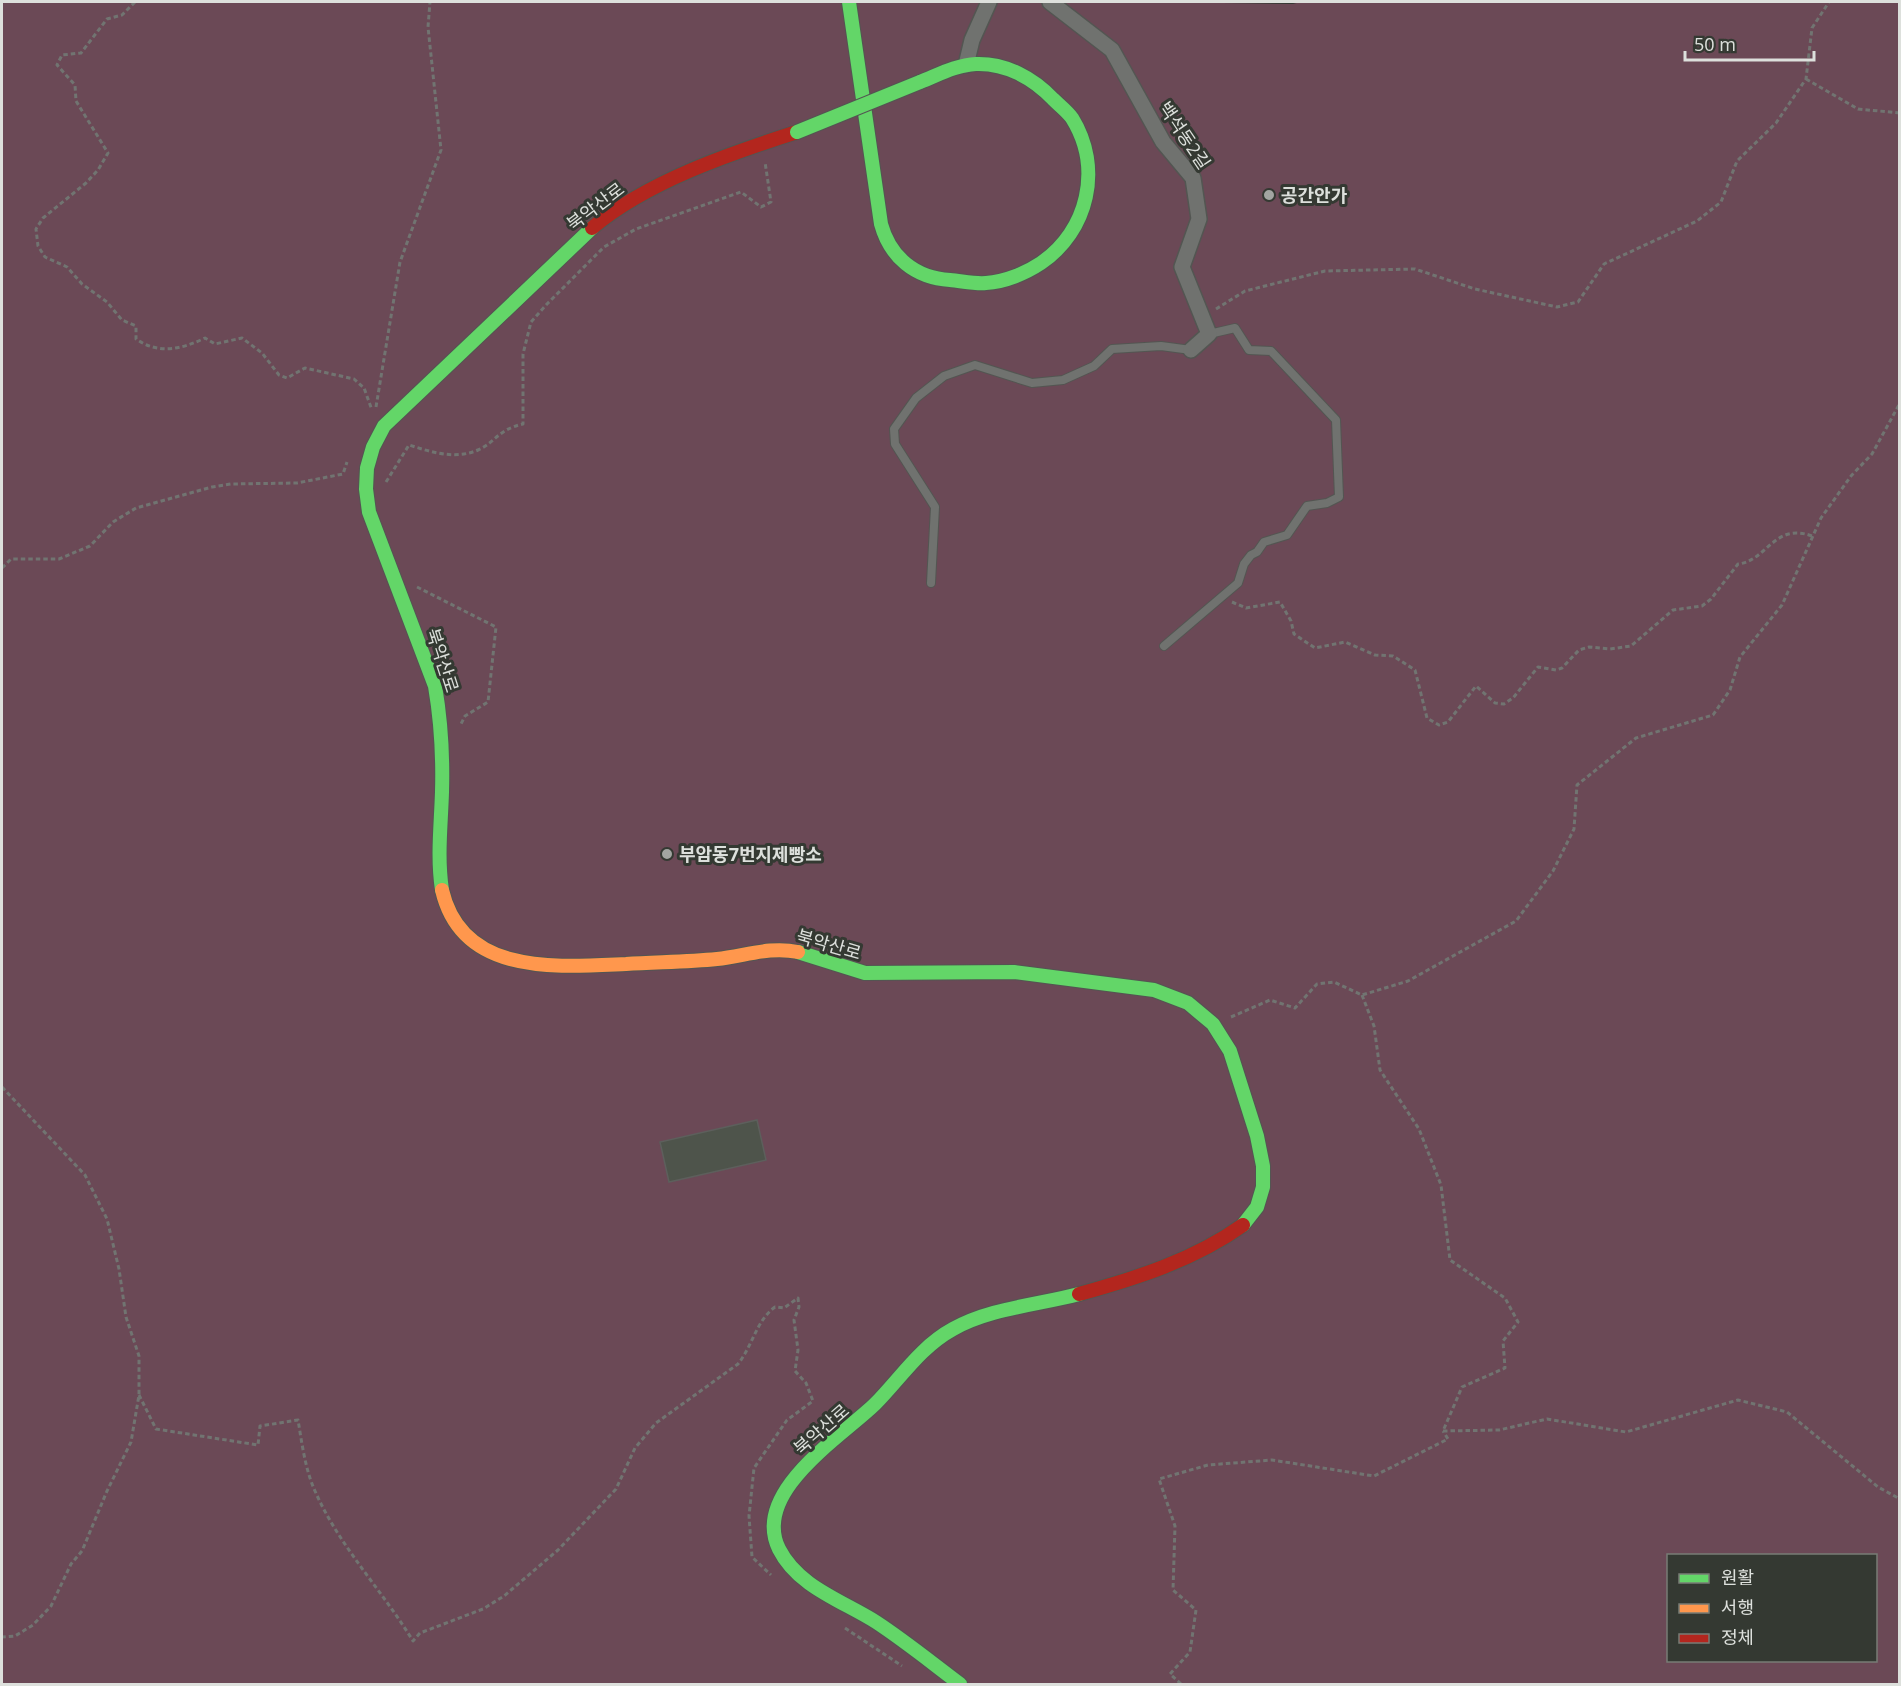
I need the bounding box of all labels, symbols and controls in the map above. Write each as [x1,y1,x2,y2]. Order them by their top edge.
scale bar [1685,24,1814,62]
text: 50 m [1694,32,1736,56]
street label: 백석동2길 [1154,97,1216,173]
street label: 북악산로 [561,176,629,236]
place label: 공간안가 [1281,183,1348,207]
marker: 공간안가 [1262,188,1276,202]
street label: 북악산로 [421,625,465,695]
place label: 부암동7번지제빵소 [679,842,822,866]
marker: 부암동7번지제빵소 [660,847,674,861]
street label: 북악산로 [794,923,864,965]
street label: 북악산로 [788,1398,854,1460]
legend [1667,1554,1877,1662]
text: 원활 [1721,1565,1754,1589]
text: 서행 [1721,1595,1754,1619]
text: 정체 [1721,1625,1754,1649]

